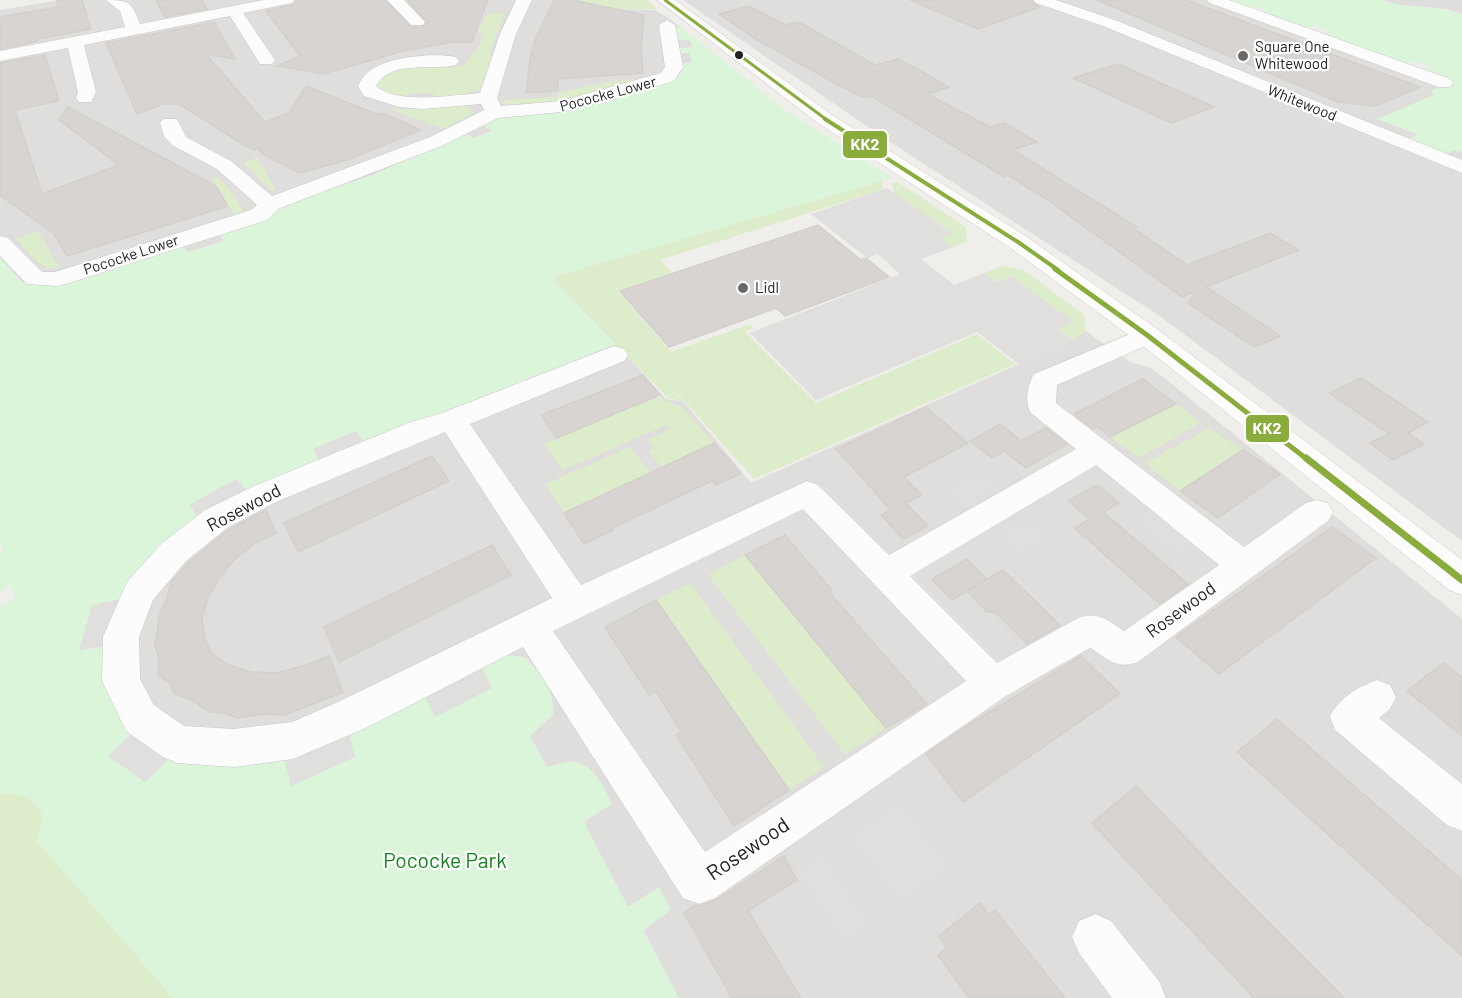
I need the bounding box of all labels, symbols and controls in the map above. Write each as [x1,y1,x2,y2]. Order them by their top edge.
place label: Square One Whitewood [1255,37,1329,72]
unlabelled marker [733,49,745,61]
marker: Square One Whitewood [1236,49,1250,63]
street label: Pococke Lower [558,71,658,115]
street label: Whitewood [1265,80,1340,124]
line badge: KK2 [842,130,888,159]
text: KK2 [851,134,880,153]
street label: Pococke Lower [81,230,181,278]
place label: Lidl [755,278,779,296]
marker: Lidl [736,281,750,295]
line badge: KK2 [1245,414,1290,443]
text: KK2 [1253,418,1282,437]
street label: Rosewood [203,478,284,536]
street label: Rosewood [1141,577,1220,642]
street label: Rosewood [701,811,793,885]
park label: Pococke Park [383,847,507,872]

